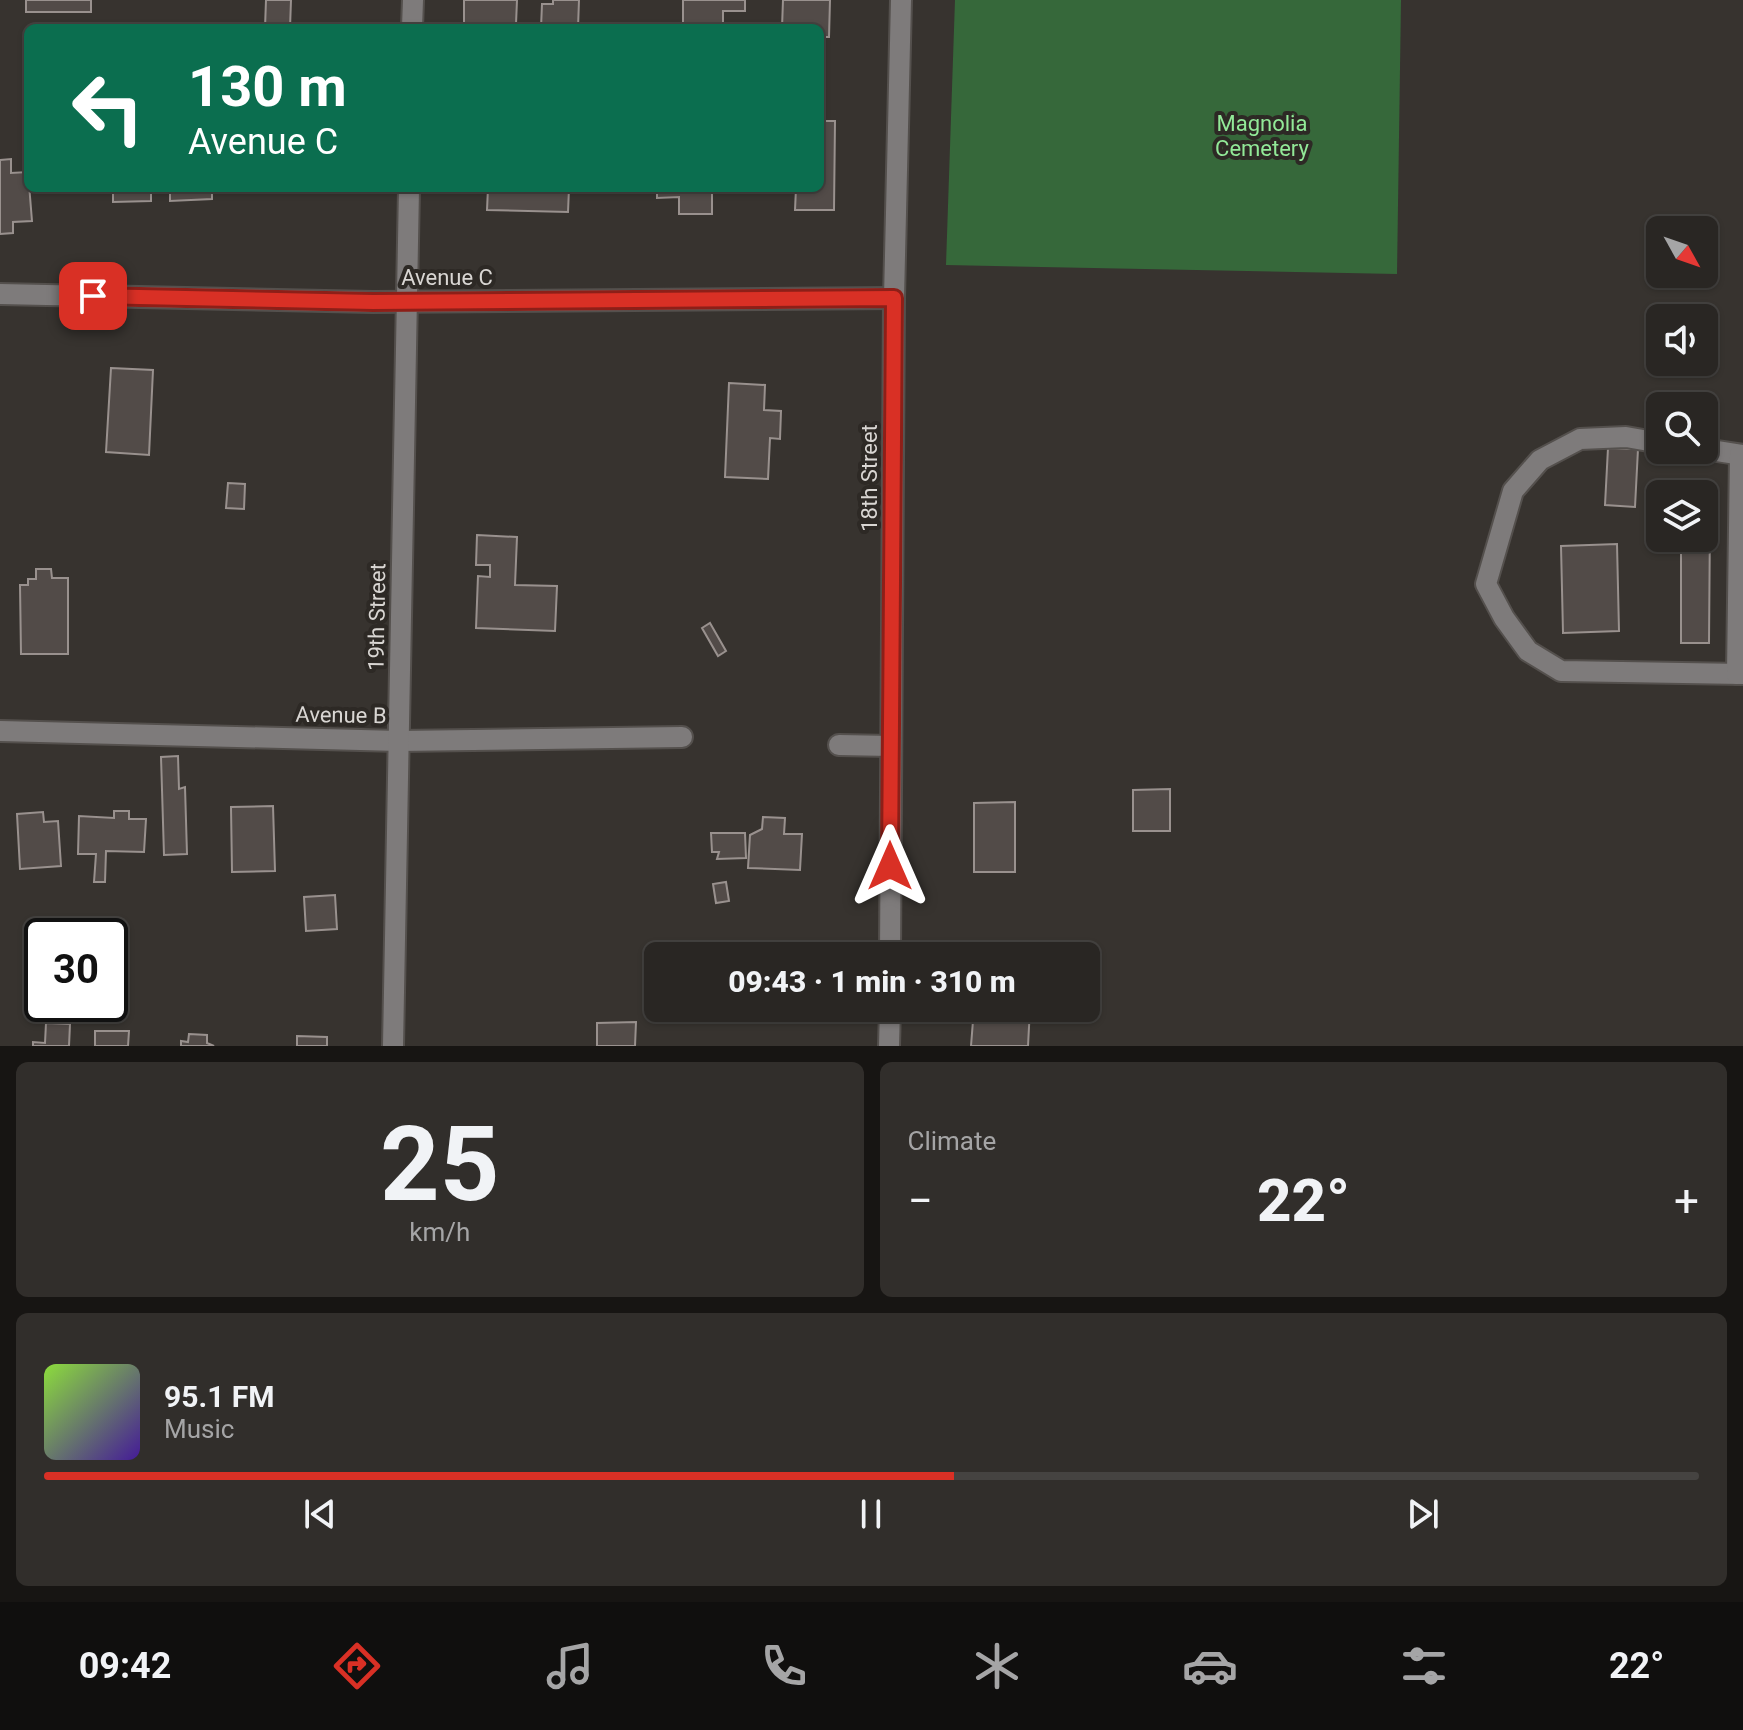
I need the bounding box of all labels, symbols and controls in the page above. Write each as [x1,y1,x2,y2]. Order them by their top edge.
text: 130 m [188,54,347,120]
icon: left [56,56,160,160]
park label: Magnolia Cemetery [1215,111,1310,161]
text: Avenue C [188,121,338,163]
north arrow [1646,216,1718,288]
map controls [1646,216,1718,552]
pin [59,262,127,330]
street label: Avenue C [401,265,493,290]
icon: arrive [71,274,115,318]
button: sound [1646,304,1718,376]
button: search [1646,392,1718,464]
street label: 18th Street [857,424,882,532]
button: layers [1646,480,1718,552]
street label: 19th Street [364,563,390,671]
street label: Avenue B [295,702,387,728]
position arrow [848,824,932,908]
speed limit sign: 30 [24,918,128,1022]
text: 09:43 · 1 min · 310 m [728,964,1016,999]
text: 25 [380,1104,499,1225]
text: Climate [908,1126,996,1156]
text: 22° [1257,1165,1350,1236]
text: − [908,1175,933,1227]
text: + [1674,1175,1699,1227]
text: km/h [409,1217,470,1247]
text: 95.1 FM [164,1379,275,1414]
text: Music [164,1414,234,1444]
icon: previous [298,1492,342,1536]
icon: pause [849,1492,893,1536]
icon: next [1401,1492,1445,1536]
icon: directions [329,1638,385,1694]
icon: music [542,1638,598,1694]
icon: phone [756,1638,812,1694]
icon: climate [969,1638,1025,1694]
icon: car [1182,1638,1238,1694]
icon: filters [1396,1638,1452,1694]
text: 09:42 [79,1645,171,1687]
text: 22° [1609,1645,1664,1687]

